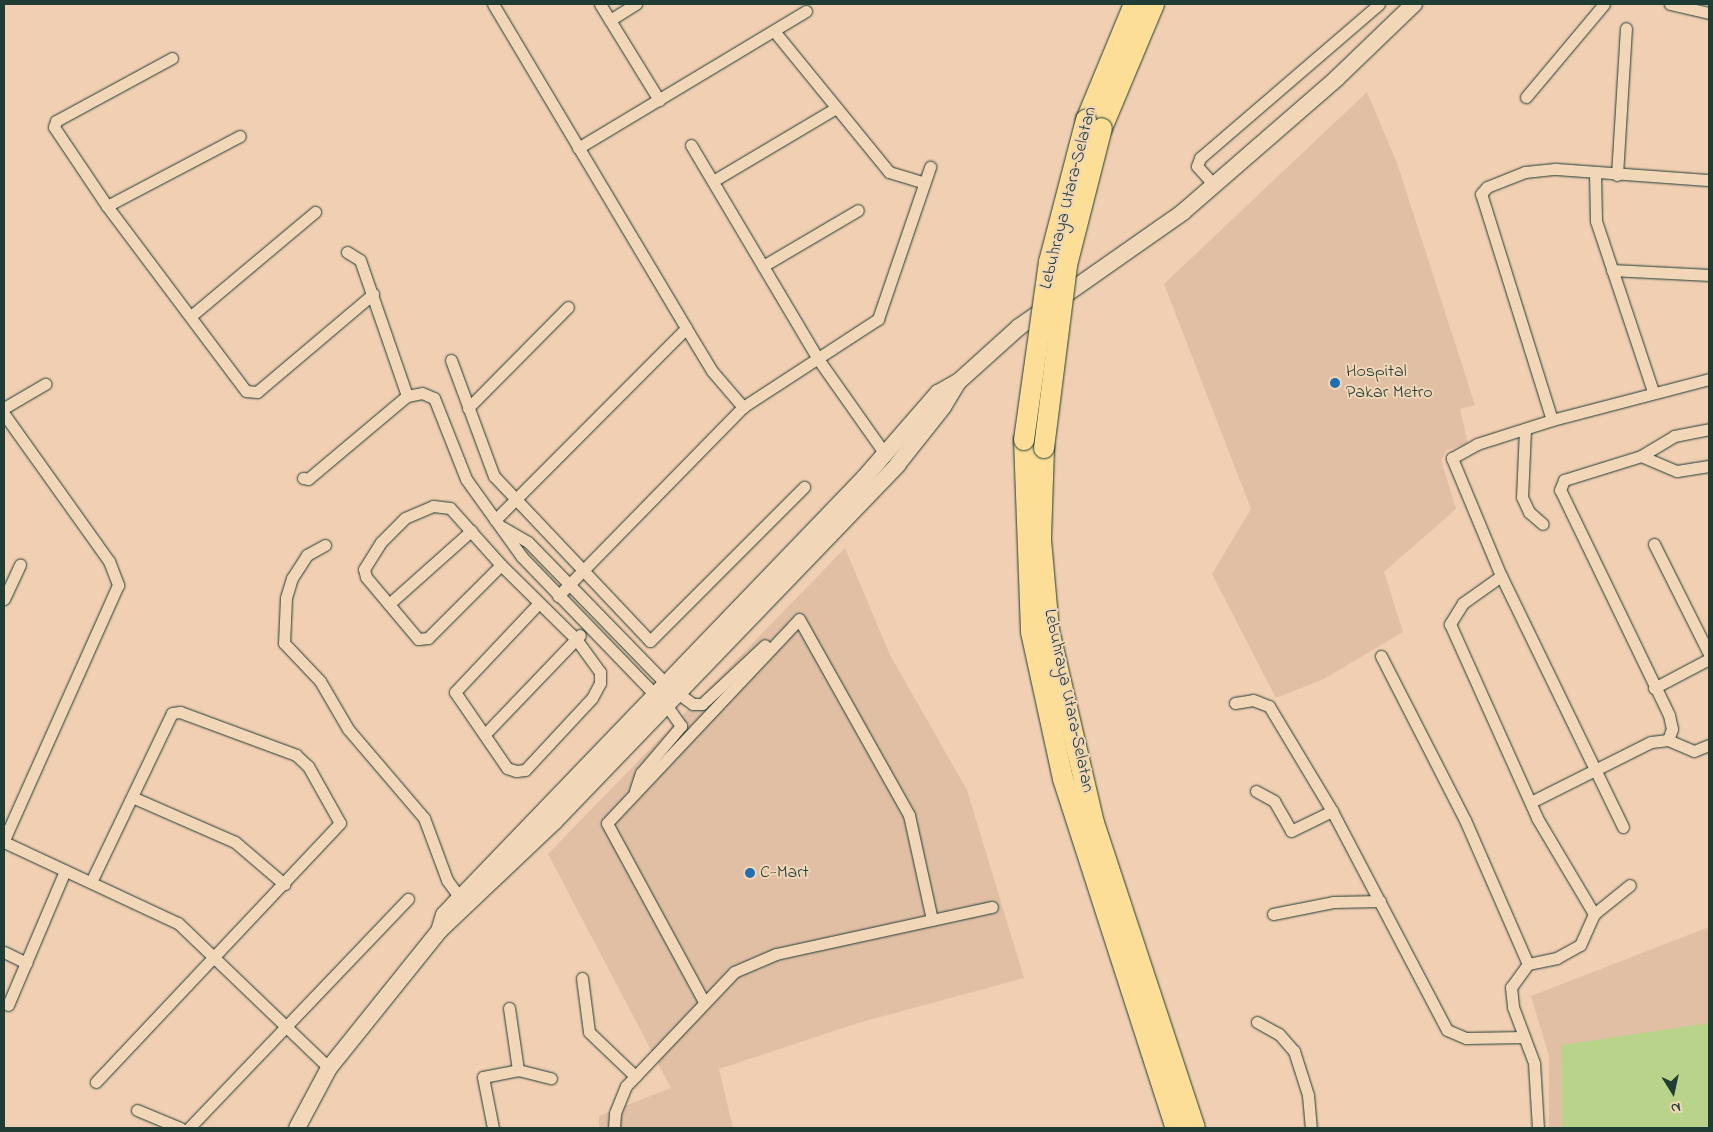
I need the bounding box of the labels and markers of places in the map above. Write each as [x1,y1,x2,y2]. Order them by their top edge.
place label: Hospital Pakar Metro [1346,362,1433,404]
marker: Hospital Pakar Metro [1328,376,1342,390]
place label: C-Mart [760,862,809,884]
marker: C-Mart [744,867,756,879]

